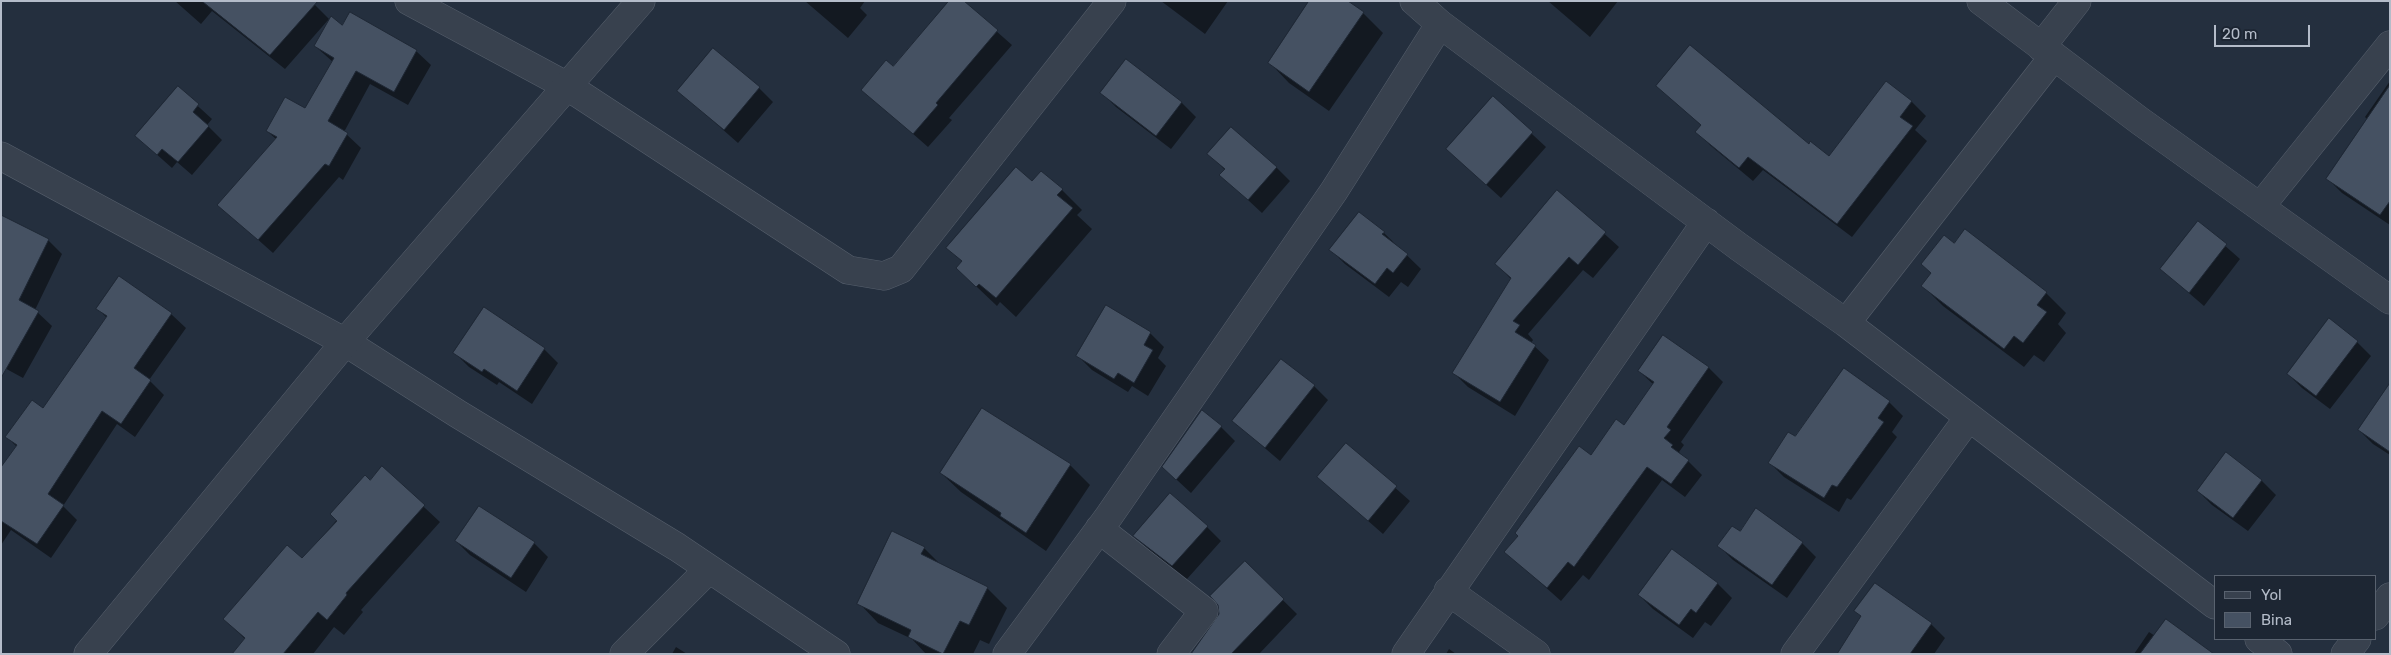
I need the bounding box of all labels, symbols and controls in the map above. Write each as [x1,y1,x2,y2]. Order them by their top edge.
scale bar [2216,15,2312,47]
text: 20 m [2222,25,2257,43]
legend [2214,575,2376,640]
text: Yol [2261,586,2282,604]
text: Bina [2261,611,2292,629]

